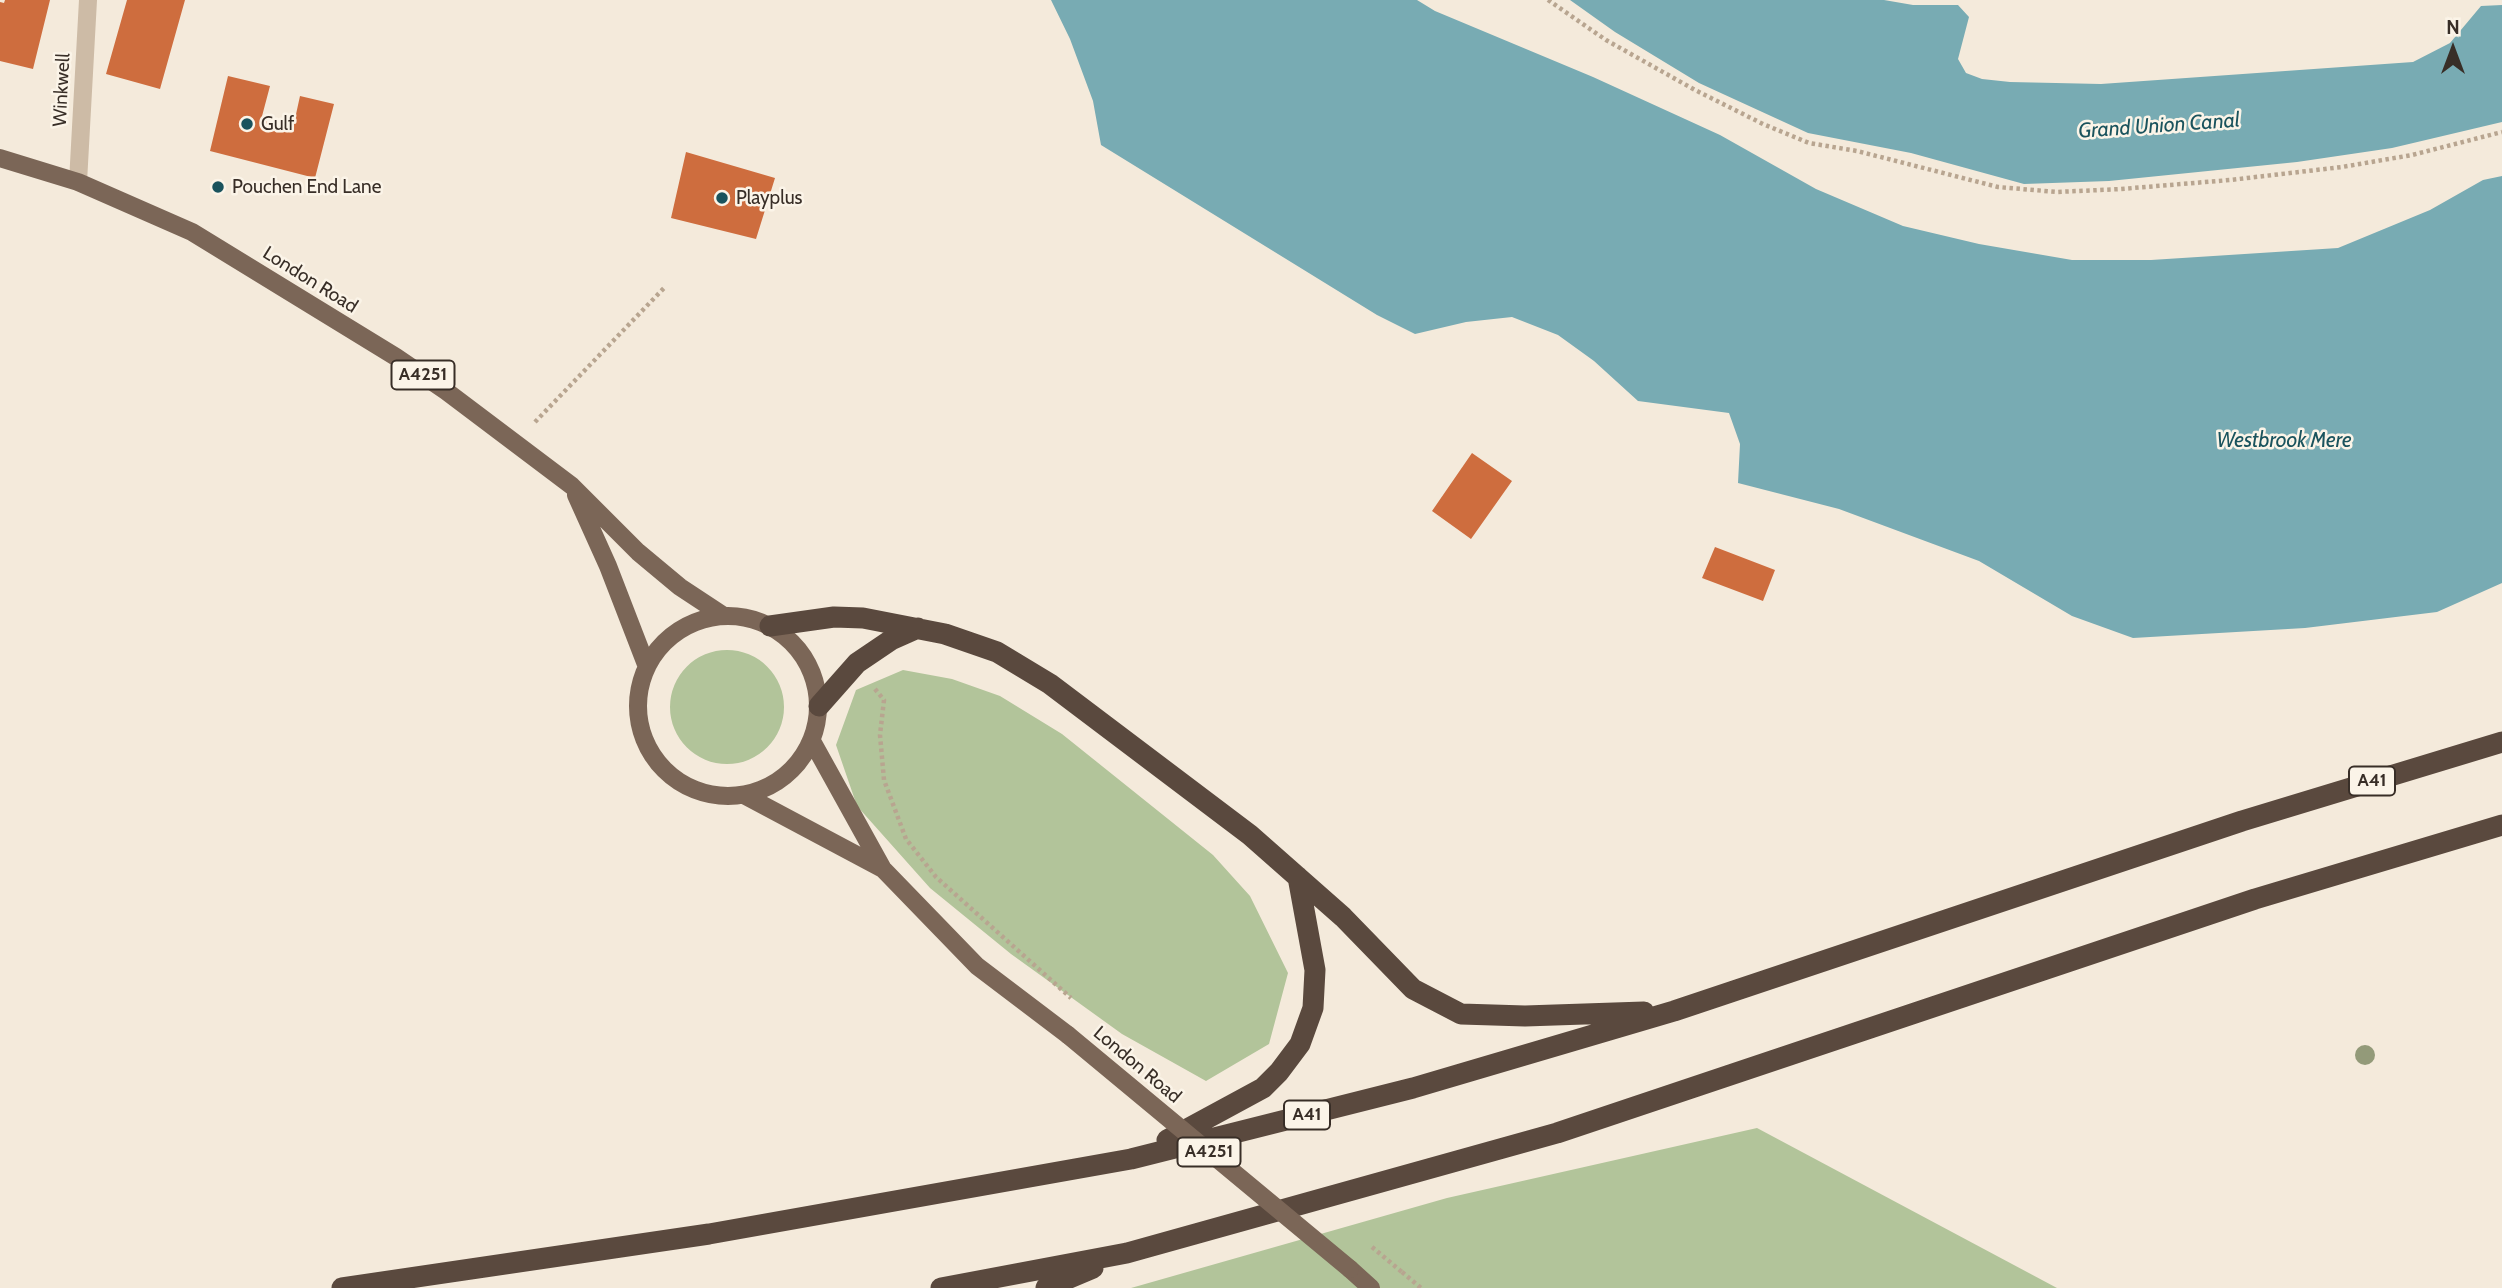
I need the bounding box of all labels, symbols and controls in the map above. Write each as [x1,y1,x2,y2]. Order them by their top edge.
north arrow [2418,14,2488,84]
text: N [2446,16,2460,39]
street label: Winkwell [49,53,75,127]
water label: Grand Union Canal [2077,108,2241,144]
place label: Gulf [261,113,294,135]
marker: Gulf [239,116,255,132]
place label: Pouchen End Lane [232,176,381,198]
marker: Pouchen End Lane [210,179,226,195]
place label: Playplus [736,187,802,209]
marker: Playplus [714,190,730,206]
street label: London Road [258,242,362,318]
road number: A4251 [392,360,454,390]
water label: Westbrook Mere [2216,428,2352,454]
road number: A41 [2349,766,2395,796]
street label: London Road [1088,1022,1186,1108]
road number: A41 [1284,1100,1330,1130]
road number: A4251 [1178,1138,1240,1167]

